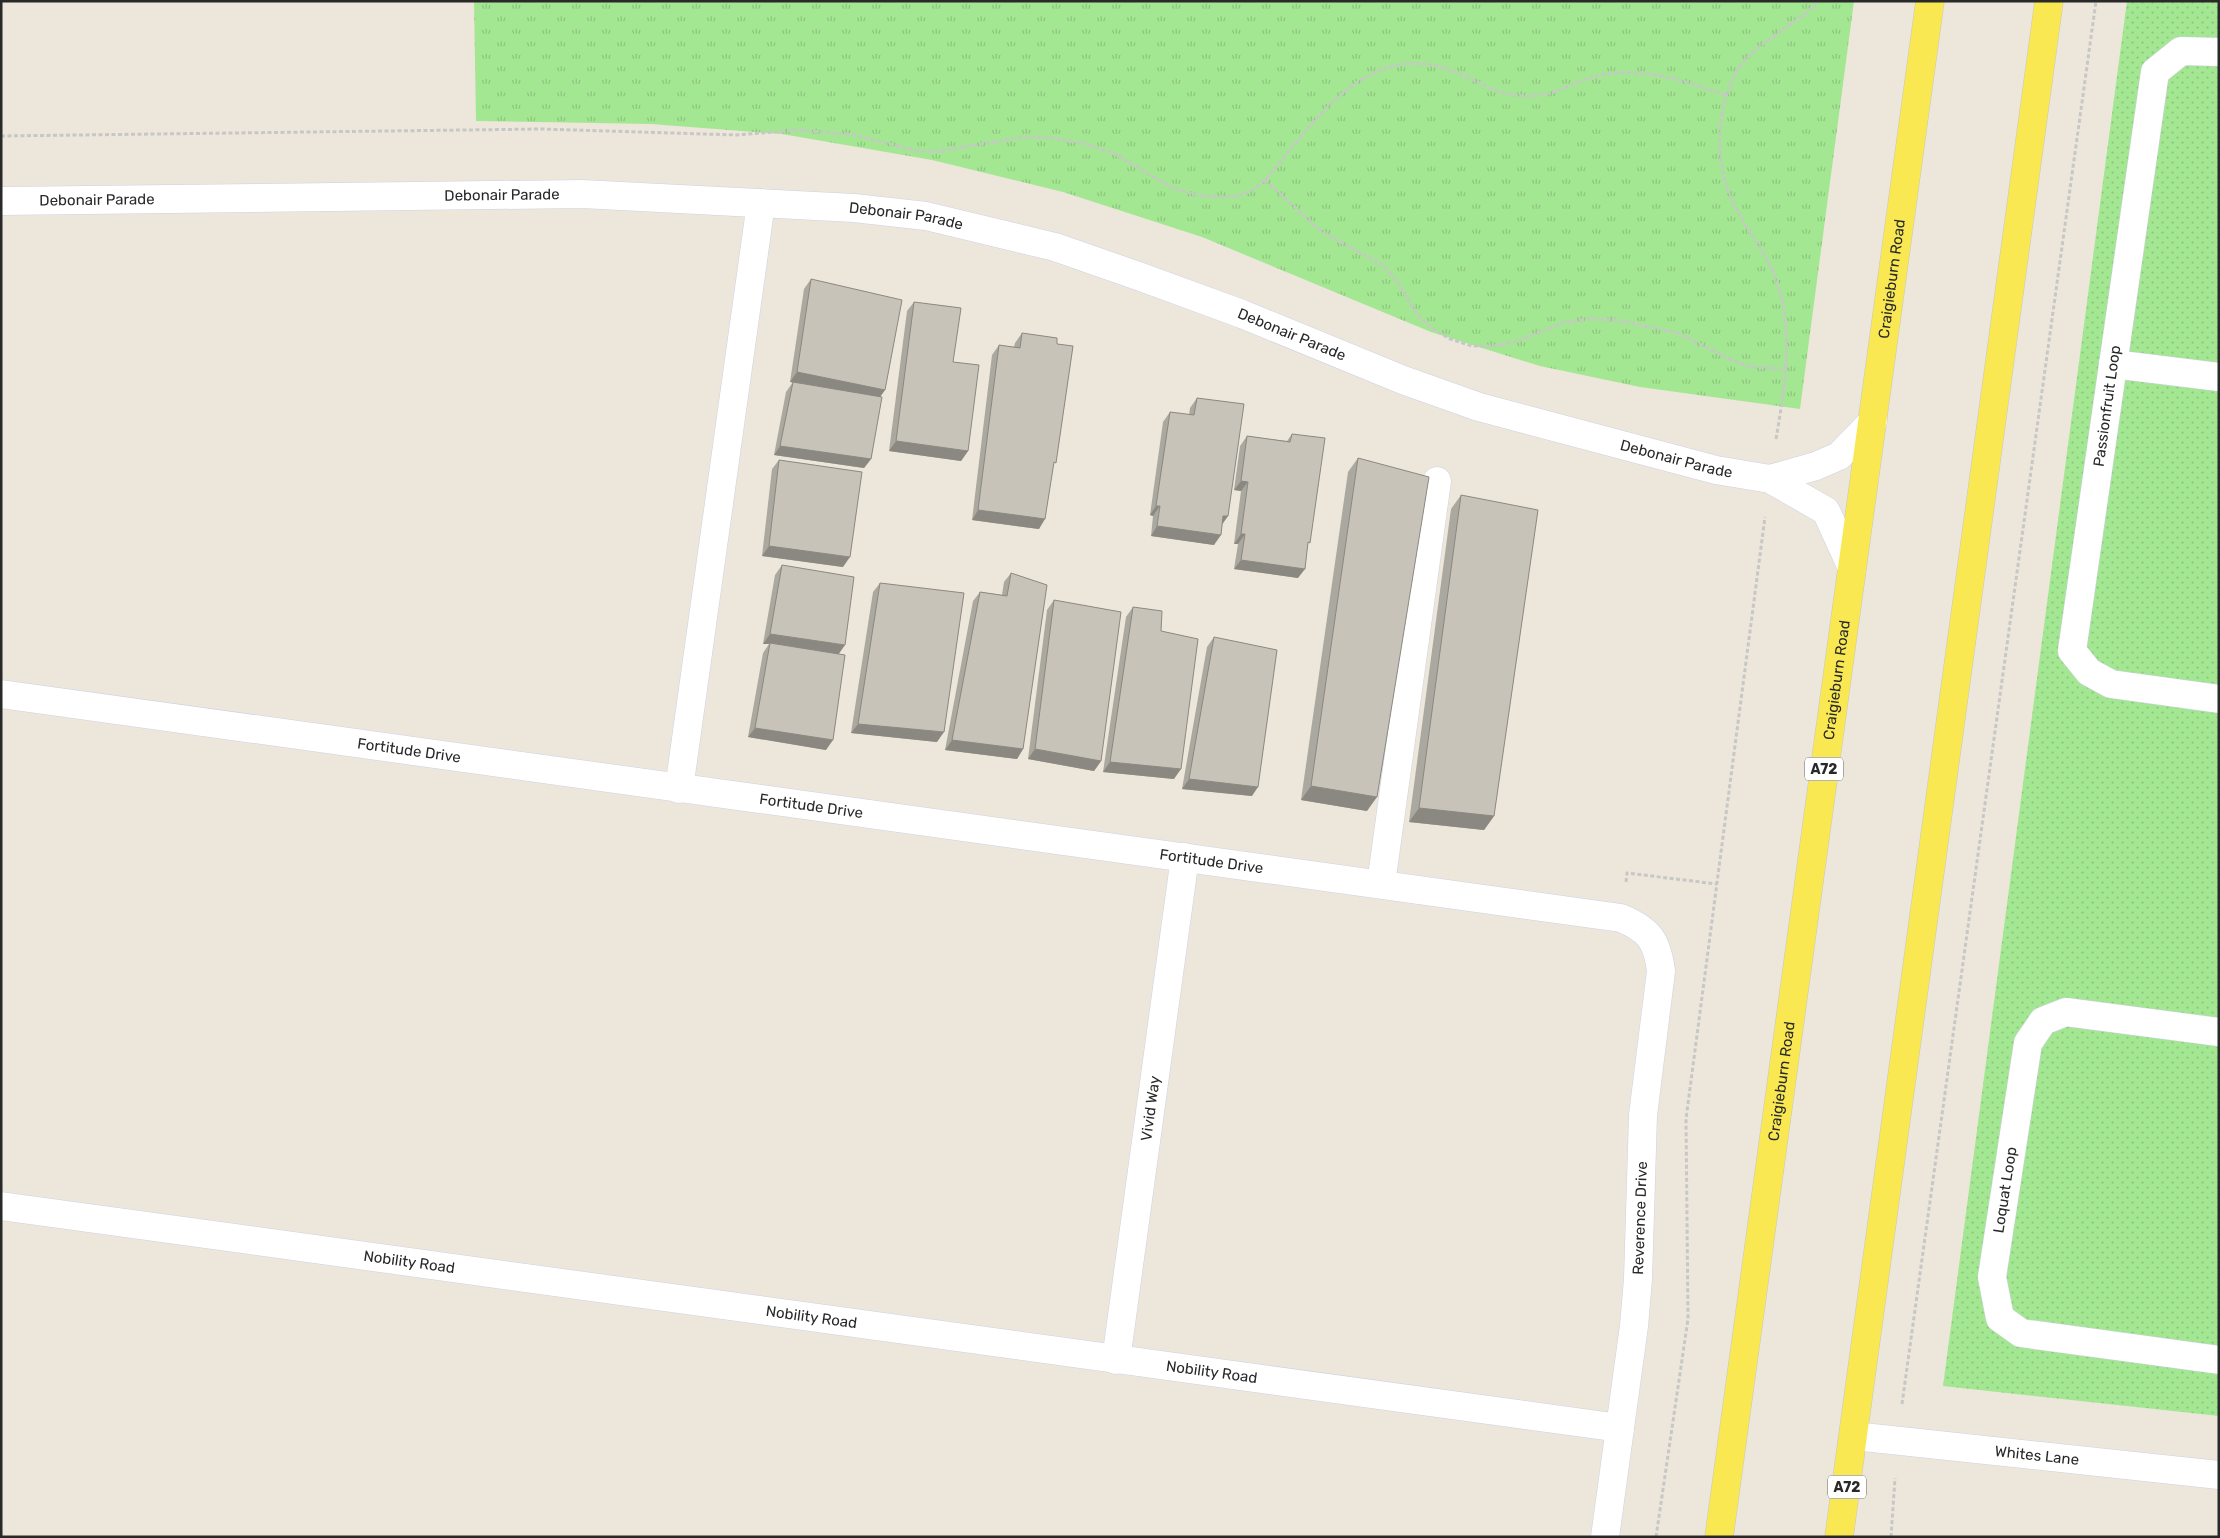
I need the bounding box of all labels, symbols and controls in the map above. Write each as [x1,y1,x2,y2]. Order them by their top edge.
street label: Debonair Parade [444,185,560,205]
street label: Debonair Parade [39,190,155,210]
street label: Debonair Parade [848,198,965,234]
street label: Craigieburn Road [1875,218,1909,340]
street label: Debonair Parade [1235,304,1349,365]
street label: Passionfruit Loop [2090,344,2124,468]
street label: Debonair Parade [1618,436,1734,482]
street label: Craigieburn Road [1820,619,1854,741]
street label: Fortitude Drive [356,734,462,767]
road number: A72 [1805,758,1843,781]
street label: Fortitude Drive [758,790,864,822]
street label: Fortitude Drive [1158,845,1264,877]
street label: Craigieburn Road [1764,1020,1799,1142]
street label: Vivid Way [1137,1075,1164,1142]
street label: Loquat Loop [1989,1146,2021,1234]
street label: Reverence Drive [1629,1161,1651,1275]
street label: Nobility Road [362,1247,456,1277]
street label: Nobility Road [765,1302,858,1332]
street label: Nobility Road [1165,1357,1258,1387]
street label: Whites Lane [1994,1442,2080,1469]
road number: A72 [1828,1475,1866,1498]

